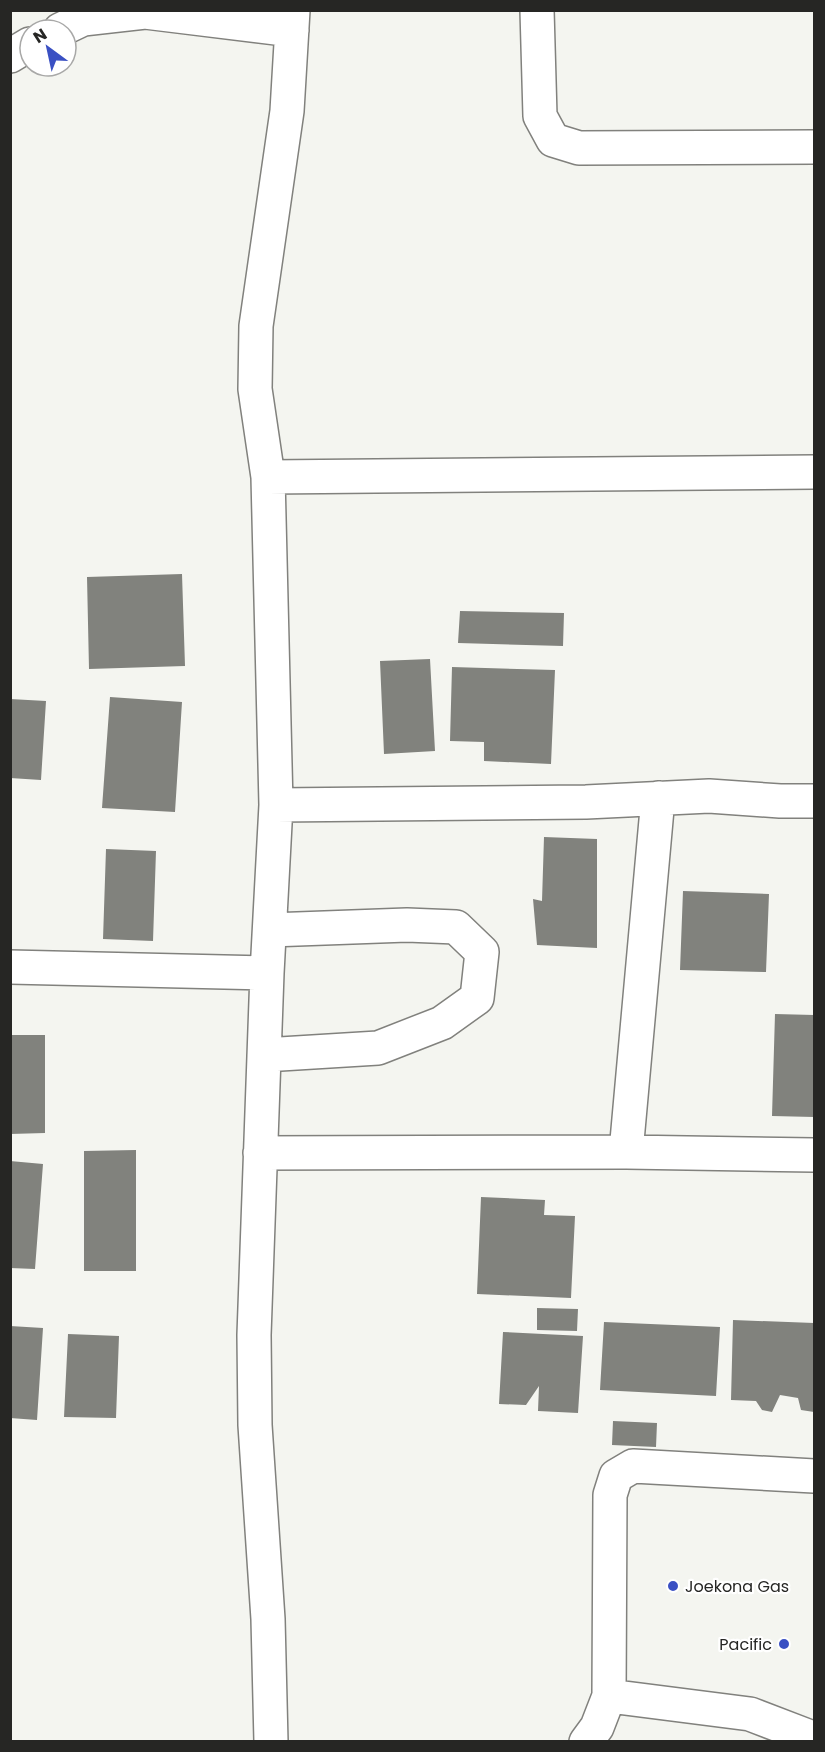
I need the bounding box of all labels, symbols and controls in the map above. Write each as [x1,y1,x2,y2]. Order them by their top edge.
north arrow [18,18,78,78]
text: N [29,23,51,49]
place label: Joekona Gas [685,1575,789,1598]
marker: Joekona Gas [666,1579,680,1593]
place label: Pacific [719,1633,772,1656]
marker: Pacific [777,1637,791,1651]

